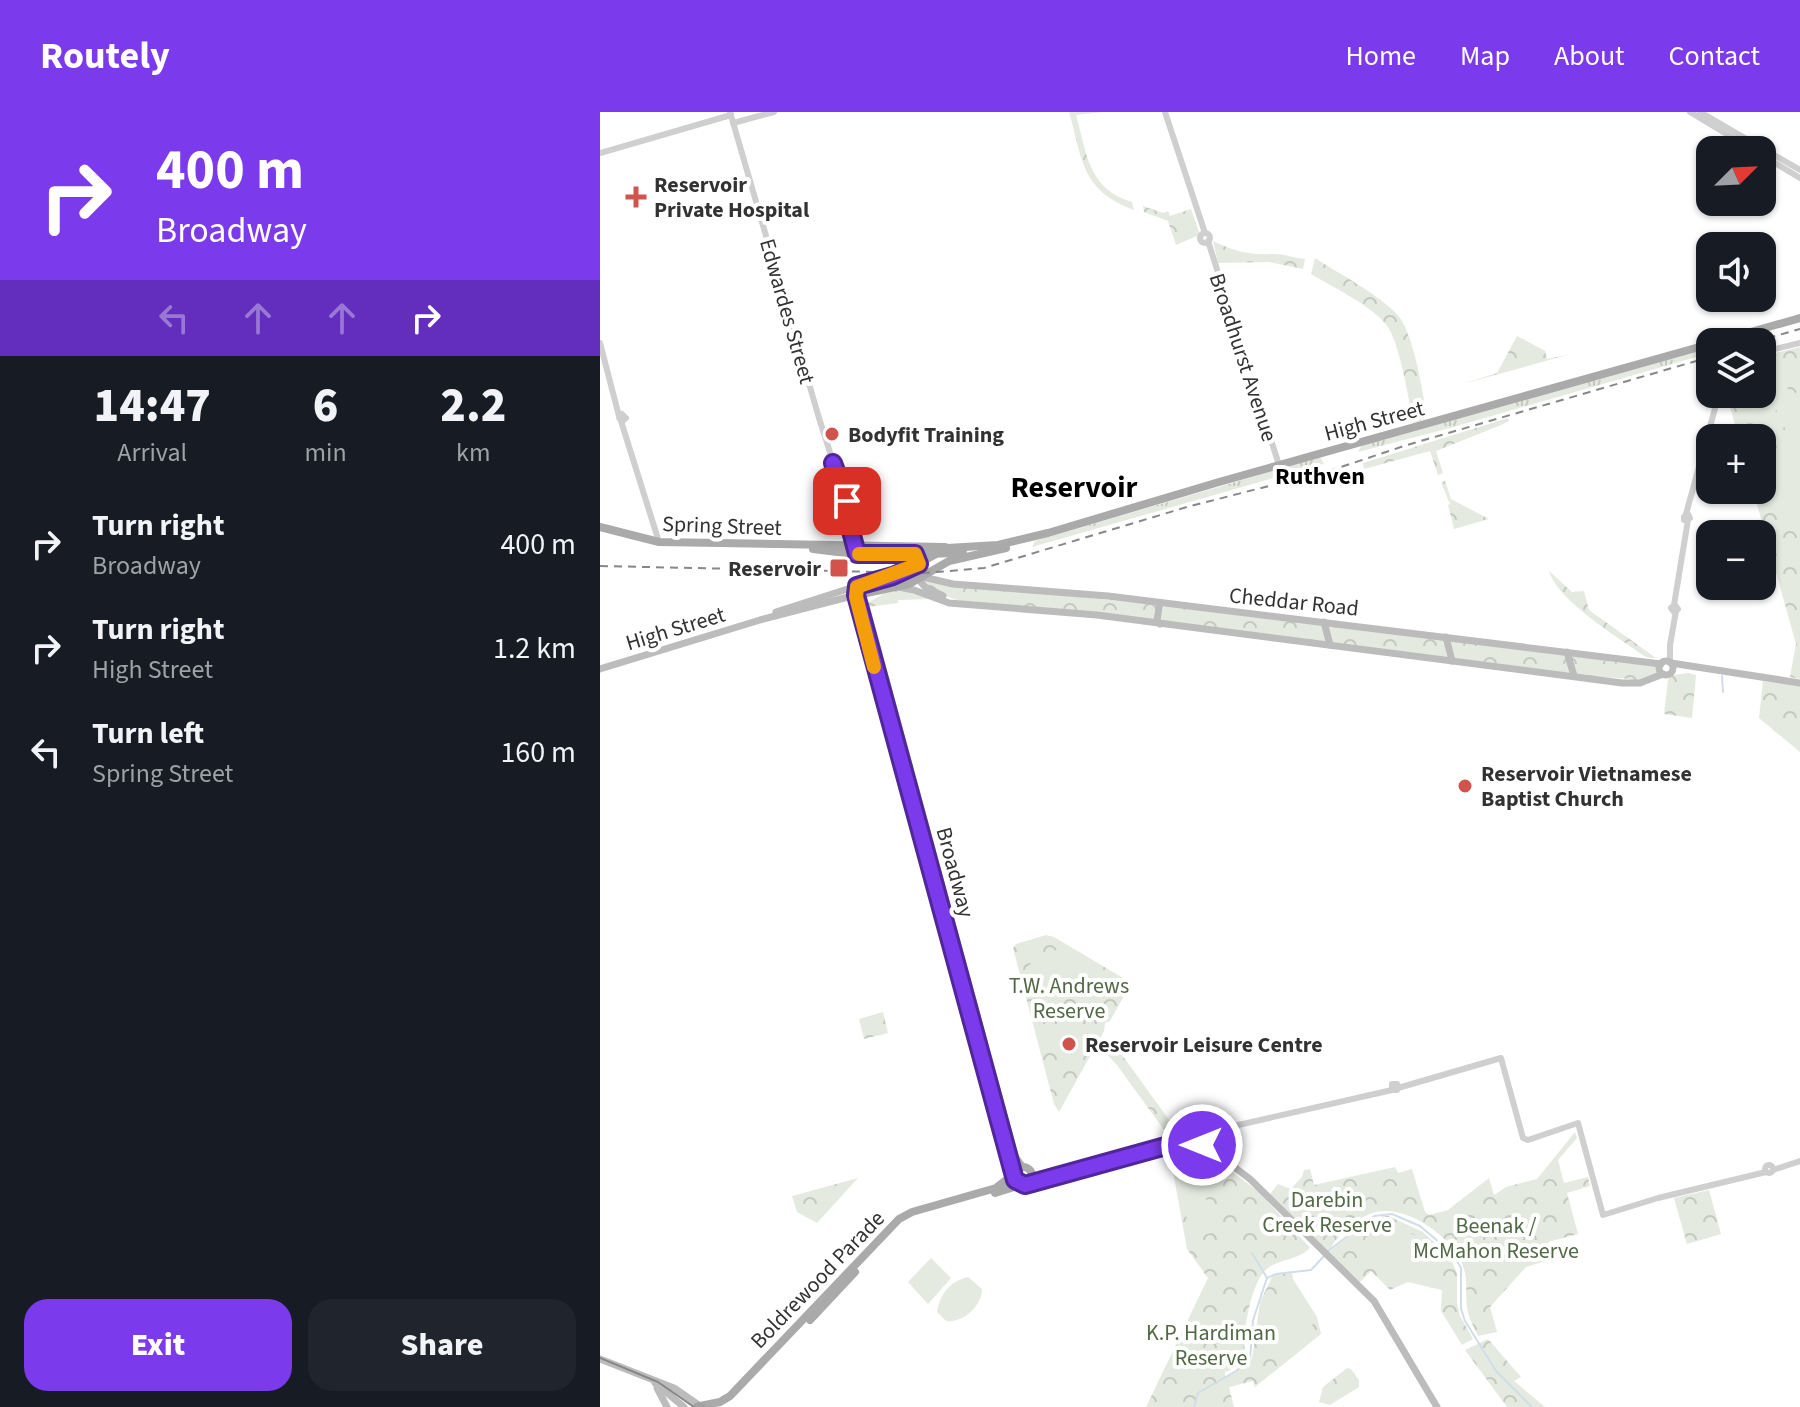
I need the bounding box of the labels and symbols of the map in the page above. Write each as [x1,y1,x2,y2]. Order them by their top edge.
north arrow [1696,136,1776,216]
place label: Reservoir Private Hospital [654,169,810,226]
marker: Reservoir Private Hospital [625,186,647,208]
street label: Edwardes Street [751,235,823,388]
street label: Broadhurst Avenue [1201,269,1285,446]
street label: High Street [1321,392,1428,450]
place label: Bodyfit Training [848,419,1004,451]
marker: Bodyfit Training [823,425,841,443]
district label: Ruthven [1275,459,1365,494]
district label: Reservoir [1011,466,1138,509]
pin [813,467,881,535]
street label: Spring Street [662,508,783,544]
place label: Reservoir [728,553,821,585]
marker: Reservoir [828,557,850,579]
street label: Cheddar Road [1227,579,1360,625]
street label: High Street [622,599,729,659]
place label: Reservoir Vietnamese Baptist Church [1481,758,1692,815]
marker: Reservoir Vietnamese Baptist Church [1456,777,1474,795]
street label: Broadway [928,824,983,922]
park label: T.W. Andrews Reserve [1009,970,1129,1027]
place label: Reservoir Leisure Centre [1085,1029,1323,1061]
marker: Reservoir Leisure Centre [1060,1035,1078,1053]
position arrow [1160,1103,1244,1187]
park label: Darebin Creek Reserve [1262,1184,1392,1241]
street label: Boldrewood Parade [743,1203,892,1356]
park label: Beenak / McMahon Reserve [1413,1210,1579,1267]
park label: K.P. Hardiman Reserve [1146,1317,1276,1374]

